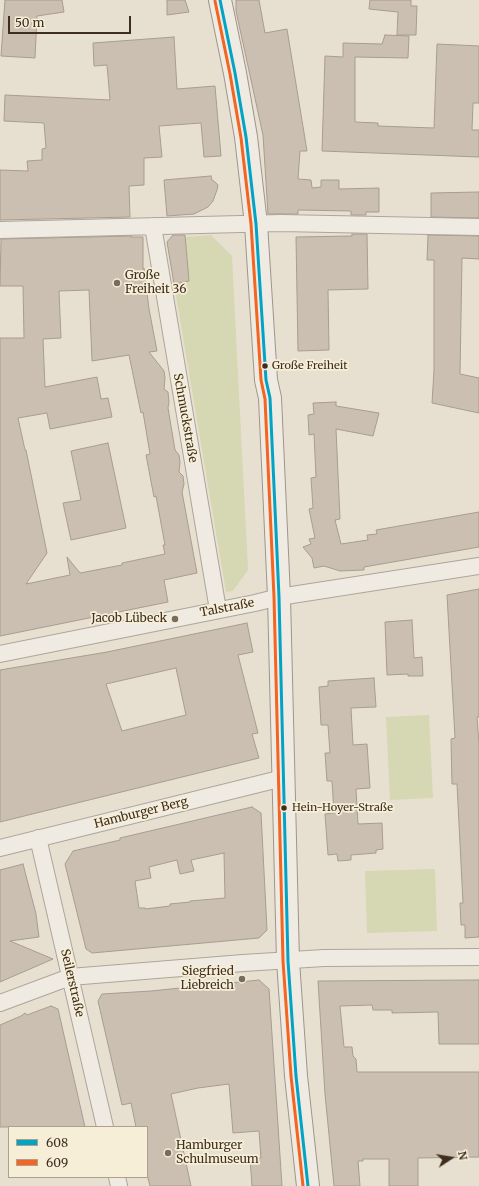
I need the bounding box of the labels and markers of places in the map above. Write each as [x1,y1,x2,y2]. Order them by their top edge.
place label: Große Freiheit 36 [125,269,187,297]
marker: Große Freiheit 36 [112,278,122,288]
place label: Große Freiheit [272,359,347,373]
marker: Große Freiheit [260,361,270,371]
place label: Jacob Lübeck [91,612,167,626]
marker: Jacob Lübeck [170,614,180,624]
place label: Hein-Hoyer-Straße [292,801,393,815]
marker: Hein-Hoyer-Straße [279,803,289,813]
place label: Siegfried Liebreich [180,965,234,993]
marker: Siegfried Liebreich [237,974,247,984]
place label: Hamburger Schulmuseum [176,1139,259,1167]
marker: Hamburger Schulmuseum [163,1148,173,1158]

